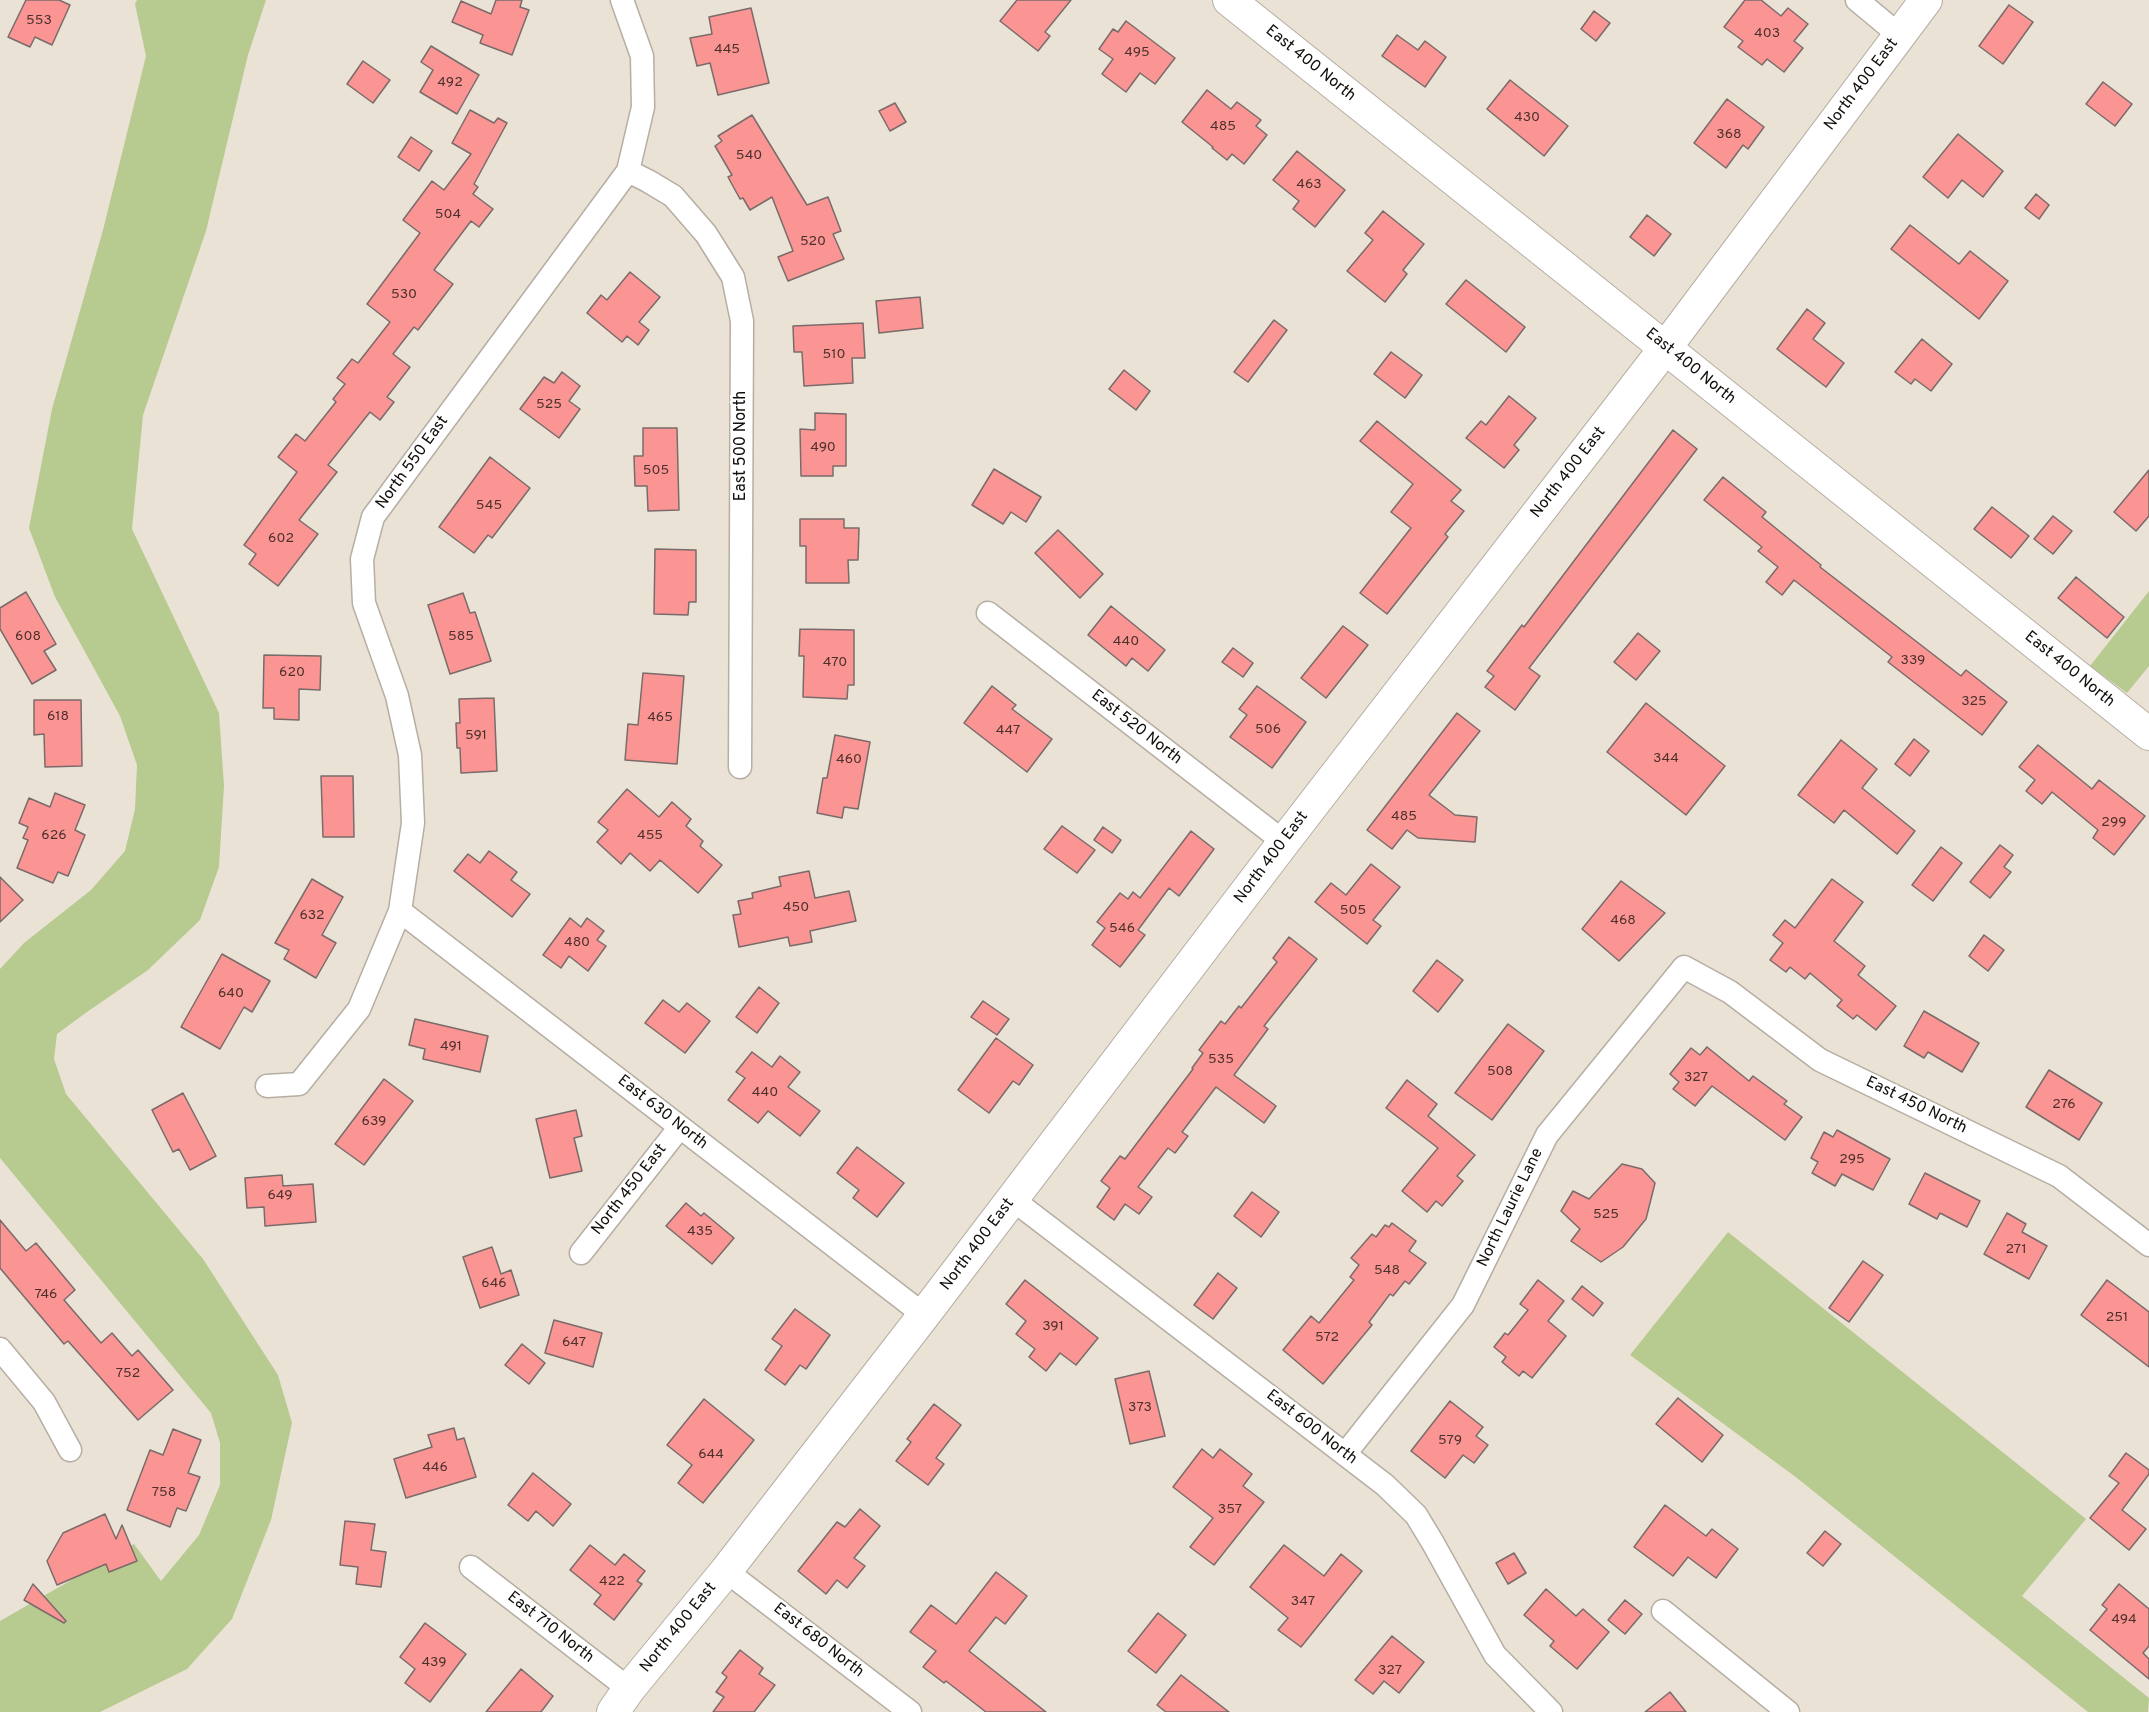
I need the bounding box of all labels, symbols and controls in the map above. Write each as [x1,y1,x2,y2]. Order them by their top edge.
house number: 553 [26,13,52,29]
street label: East 400 North [1261,22,1359,106]
house number: 403 [1754,26,1780,42]
street label: North 400 East [1821,35,1903,135]
house number: 445 [714,42,740,58]
house number: 495 [1124,45,1150,61]
house number: 492 [437,75,463,91]
house number: 430 [1514,110,1540,126]
house number: 485 [1210,119,1236,135]
house number: 368 [1716,127,1742,143]
house number: 540 [736,148,762,164]
house number: 463 [1296,177,1322,193]
house number: 504 [435,207,461,223]
house number: 520 [800,234,826,250]
house number: 530 [391,287,417,303]
street label: East 400 North [1641,325,1739,409]
house number: 510 [823,347,845,363]
street label: East 500 North [732,391,752,501]
house number: 525 [536,397,562,413]
street label: North 550 East [373,413,453,513]
street label: North 400 East [1527,424,1611,522]
house number: 490 [810,440,836,456]
house number: 505 [643,463,669,479]
house number: 545 [476,498,502,514]
house number: 602 [268,531,294,547]
street label: East 400 North [2020,628,2118,712]
house number: 608 [15,629,41,645]
house number: 585 [448,629,474,645]
house number: 440 [1113,634,1139,650]
house number: 339 [1901,653,1925,669]
house number: 470 [823,655,847,671]
house number: 620 [279,665,305,681]
street label: East 520 North [1087,687,1185,769]
house number: 325 [1961,694,1987,710]
house number: 618 [47,709,69,725]
house number: 465 [647,710,673,726]
house number: 506 [1255,722,1281,738]
house number: 447 [996,723,1020,739]
house number: 591 [465,728,487,744]
house number: 344 [1653,751,1679,767]
house number: 460 [836,752,862,768]
street label: North 400 East [1231,808,1313,908]
house number: 485 [1391,809,1417,825]
house number: 299 [2101,815,2127,831]
house number: 626 [41,828,67,844]
house number: 455 [637,828,663,844]
house number: 450 [783,900,809,916]
house number: 505 [1340,903,1366,919]
house number: 632 [299,908,325,924]
house number: 468 [1610,913,1636,929]
house number: 546 [1109,921,1135,937]
house number: 480 [564,935,590,951]
house number: 640 [218,986,244,1002]
house number: 491 [440,1039,462,1055]
house number: 535 [1208,1052,1234,1068]
house number: 508 [1487,1064,1513,1080]
house number: 327 [1684,1070,1708,1086]
street label: East 630 North [613,1072,711,1154]
street label: East 450 North [1862,1073,1970,1139]
house number: 440 [752,1085,778,1101]
house number: 276 [2052,1097,2076,1113]
house number: 639 [362,1114,386,1130]
street label: North 450 East [588,1141,672,1239]
street label: North Laurie Lane [1474,1146,1548,1270]
house number: 295 [1839,1152,1865,1168]
house number: 649 [267,1188,293,1204]
street label: North 400 East [937,1195,1019,1295]
house number: 525 [1593,1207,1619,1223]
house number: 435 [687,1224,713,1240]
house number: 271 [2005,1242,2027,1258]
house number: 548 [1374,1263,1400,1279]
house number: 646 [481,1276,507,1292]
house number: 746 [35,1287,57,1303]
house number: 251 [2106,1310,2128,1326]
house number: 391 [1042,1319,1064,1335]
house number: 572 [1315,1330,1339,1346]
house number: 647 [562,1335,586,1351]
house number: 752 [116,1366,140,1382]
street label: East 600 North [1262,1387,1360,1469]
house number: 373 [1128,1400,1152,1416]
house number: 579 [1438,1433,1462,1449]
house number: 644 [698,1447,724,1463]
house number: 446 [422,1460,448,1476]
house number: 758 [152,1485,176,1501]
house number: 357 [1218,1502,1242,1518]
house number: 422 [599,1574,625,1590]
street label: North 400 East [637,1579,721,1677]
street label: East 710 North [503,1588,597,1668]
house number: 347 [1291,1594,1315,1610]
street label: East 680 North [769,1600,867,1682]
house number: 494 [2111,1612,2137,1628]
house number: 439 [421,1655,447,1671]
house number: 327 [1378,1663,1402,1679]

